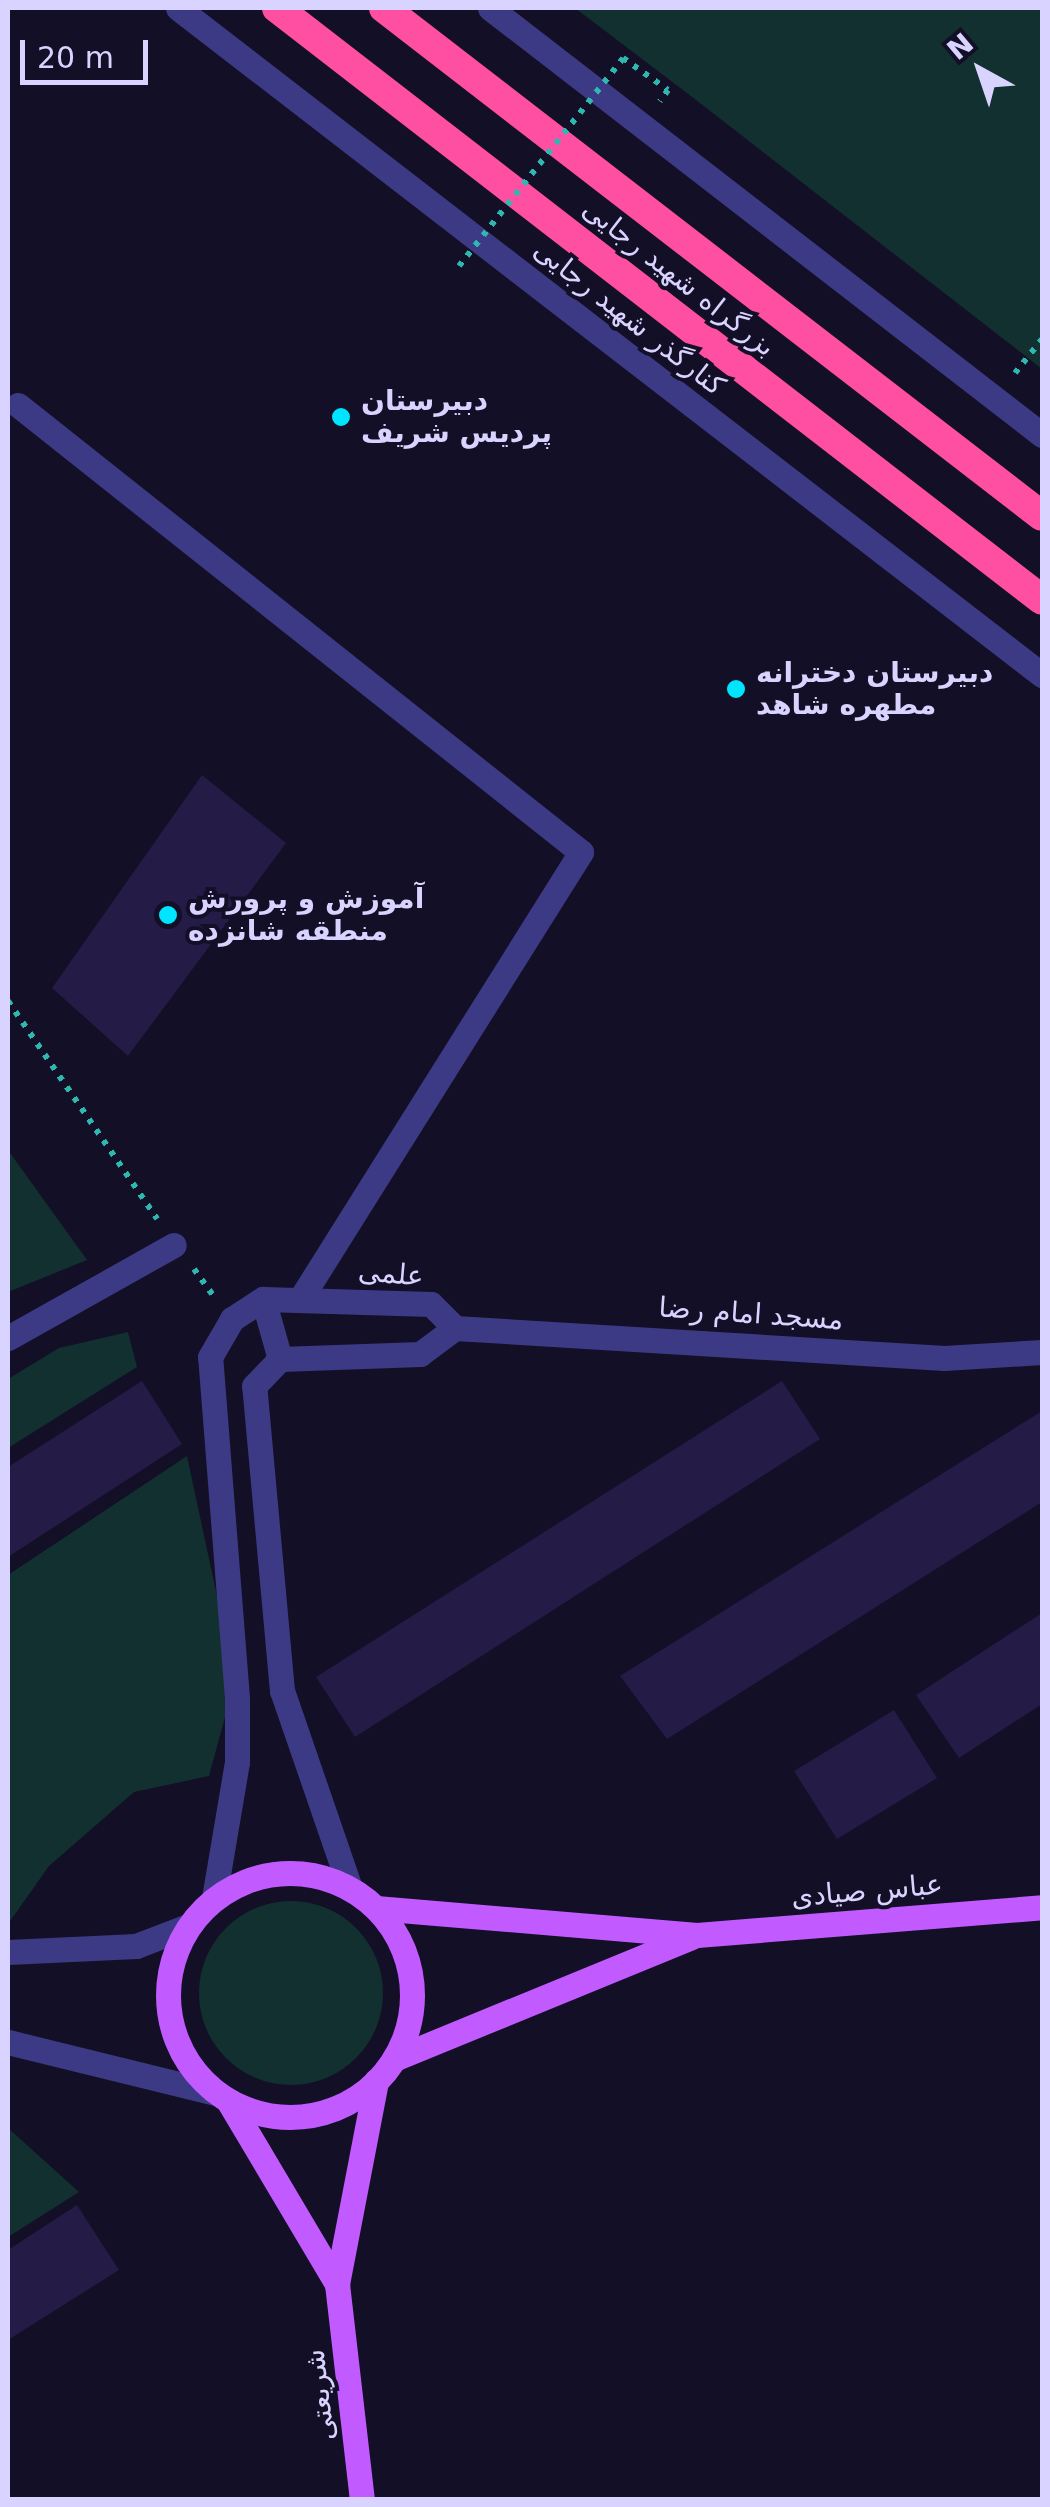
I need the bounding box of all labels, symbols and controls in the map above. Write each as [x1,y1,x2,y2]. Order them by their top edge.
scale bar [25,20,152,82]
north arrow [930,20,1030,120]
text: N [941,26,980,67]
text: 20 m [37,40,114,75]
street label: بزرگراه شهید رجایی [576,192,782,364]
street label: کنارگذر شهید رجایی [527,233,731,403]
place label: دبیرستان پردیس شریف [361,384,552,450]
marker: دبیرستان پردیس شریف [330,406,352,428]
place label: دبیرستان دخترانه مطهره شاهد [756,656,993,722]
marker: دبیرستان دخترانه مطهره شاهد [725,678,747,700]
place label: آموزش و پرورش منطقه شانزده [188,882,424,948]
marker: آموزش و پرورش منطقه شانزده [157,904,179,926]
street label: علمی [357,1254,425,1294]
street label: مسجد امام رضا [658,1291,844,1337]
street label: عباس صیادی [790,1868,944,1914]
street label: شریعتی [298,2347,342,2443]

